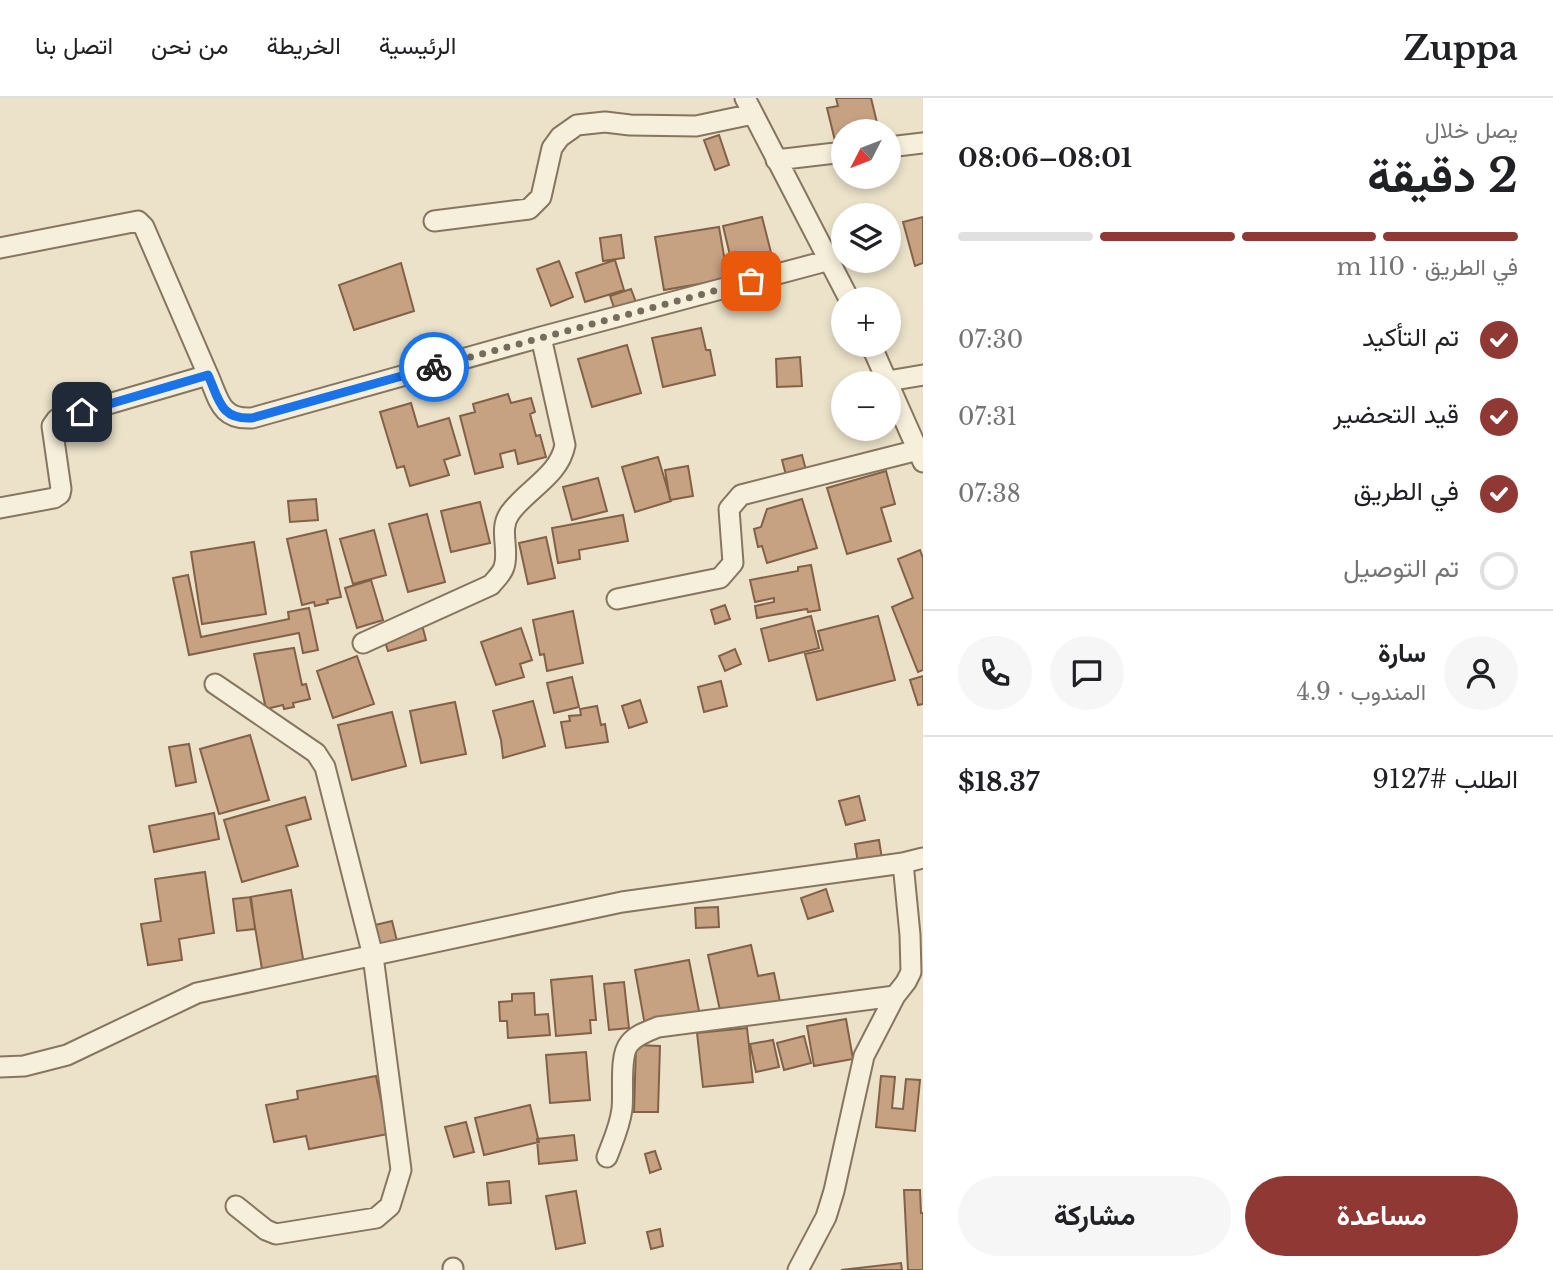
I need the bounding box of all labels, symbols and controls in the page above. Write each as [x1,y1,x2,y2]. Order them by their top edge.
text: Zuppa [1404,28,1518,69]
text: اتصل بنا [35,31,113,60]
text: من نحن [151,31,229,60]
text: الخريطة [267,31,341,60]
text: الرئيسية [379,31,456,60]
text: يصل خلال [1425,116,1518,144]
north arrow [831,119,901,189]
map controls [831,119,901,441]
text: 08:01–08:06 [958,142,1132,174]
text: 2 دقيقة [1367,147,1518,204]
button: layers [831,203,901,273]
pin [721,251,781,311]
text: في الطريق · 110 m [1337,253,1518,281]
icon: bag [732,262,770,300]
button: + [831,287,901,357]
text: تم التأكيد [1362,321,1459,353]
icon: check [1480,321,1518,359]
text: 07:30 [958,326,1023,354]
courier [399,332,469,402]
icon: bike [415,348,453,386]
button: − [831,371,901,441]
pin [52,382,112,442]
icon: home [63,393,101,431]
text: قيد التحضير [1333,398,1459,430]
icon: check [1480,398,1518,436]
text: 07:31 [958,403,1017,431]
text: في الطريق [1354,475,1459,507]
icon: check [1480,475,1518,513]
text: 07:38 [958,480,1021,508]
text: تم التوصيل [1343,552,1459,584]
button: phone [958,636,1032,710]
button: chat [1050,636,1124,710]
button: person [1444,636,1518,710]
text: سارة [1378,637,1426,669]
text: المندوب · 4.9 [1296,678,1426,706]
text: الطلب #9127 [1372,763,1518,795]
text: $18.37 [958,766,1039,798]
button: مشاركة [958,1176,1231,1256]
button: مساعدة [1245,1176,1518,1256]

